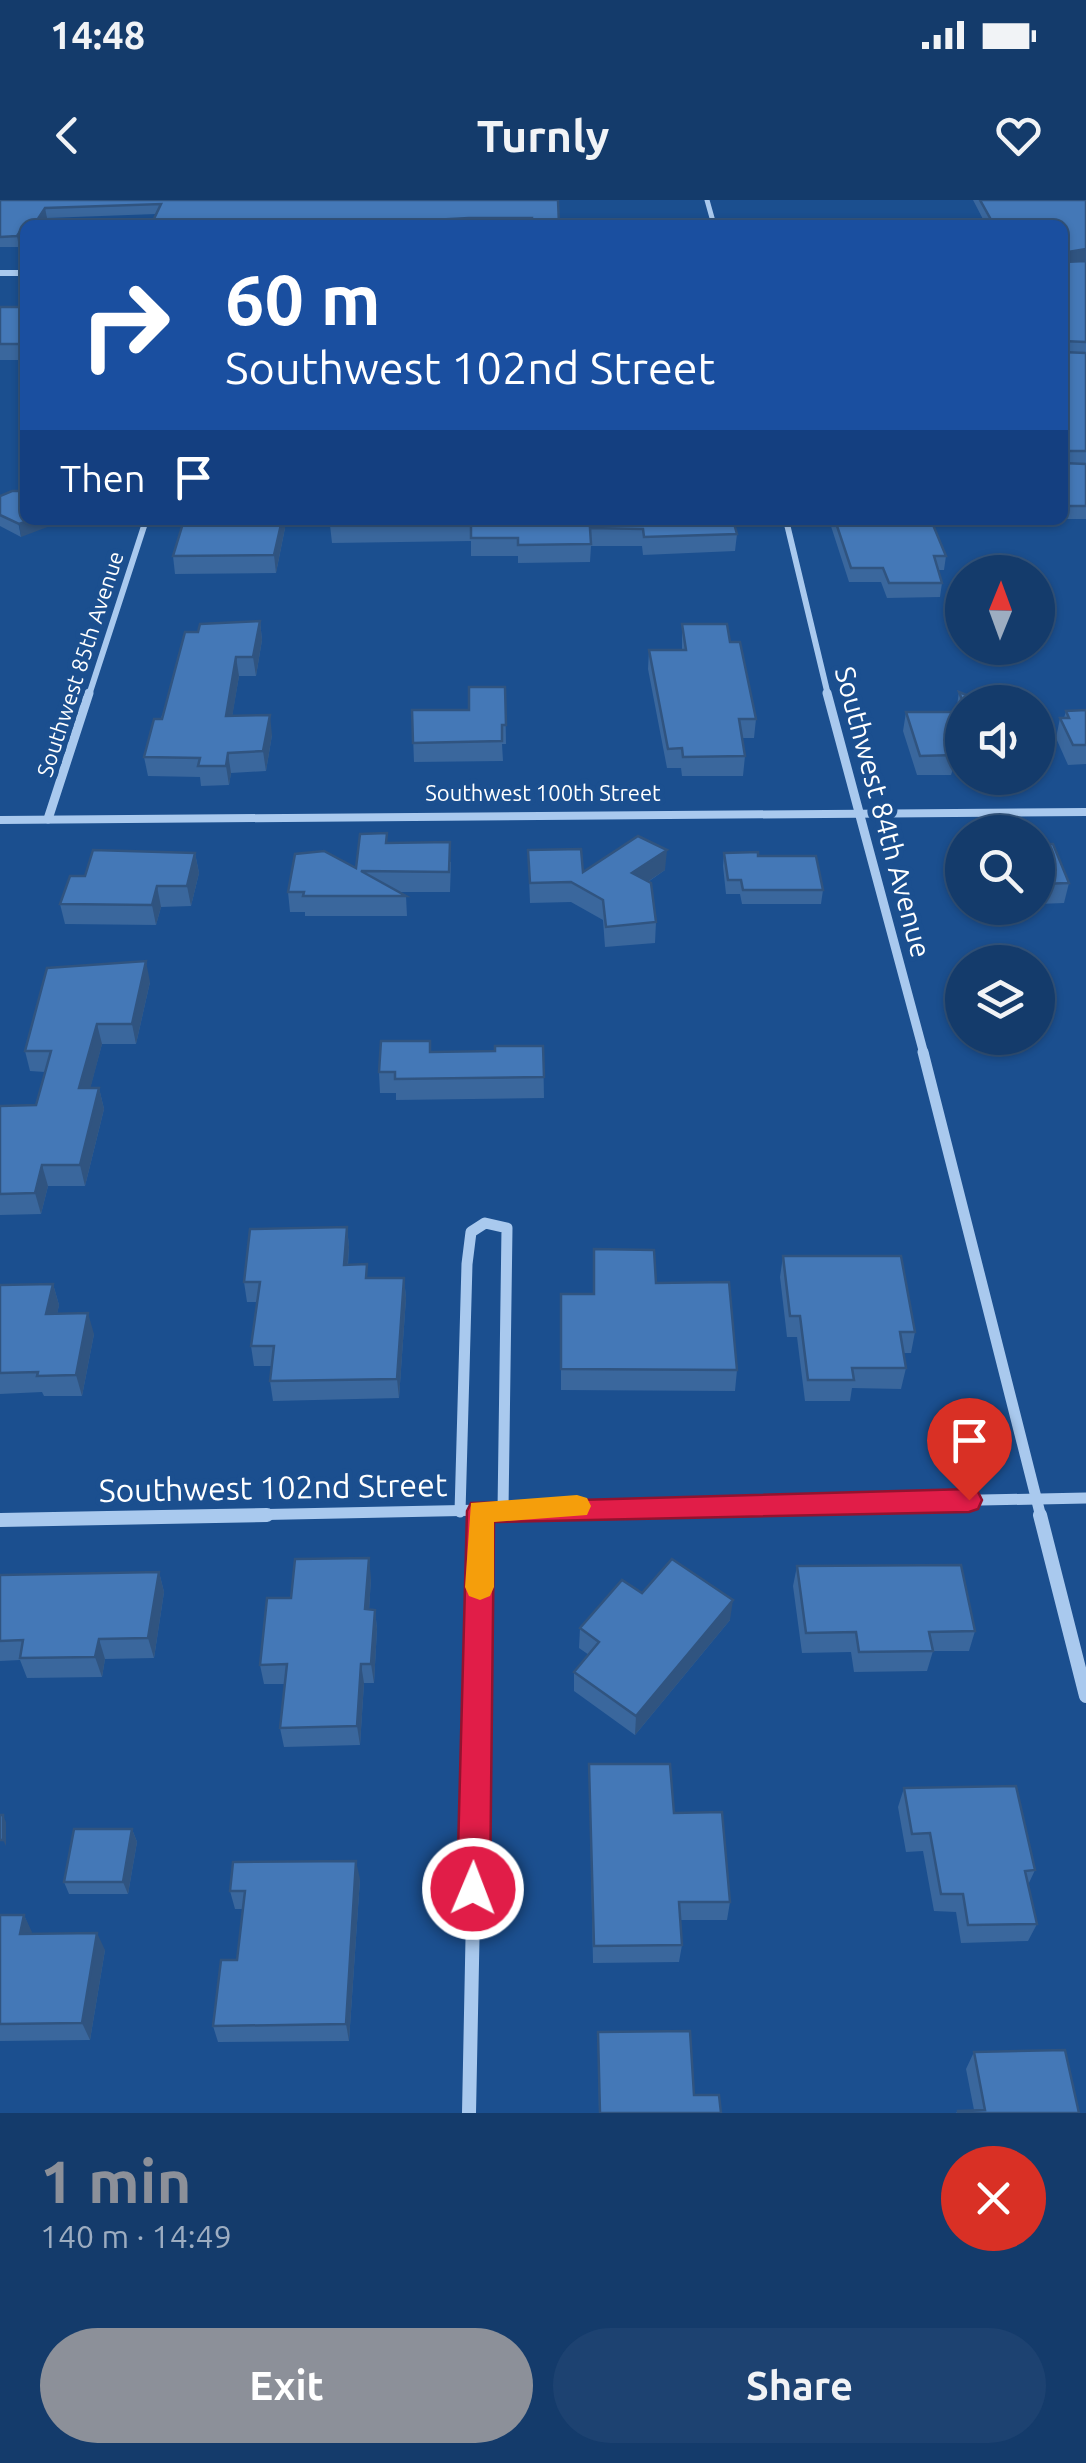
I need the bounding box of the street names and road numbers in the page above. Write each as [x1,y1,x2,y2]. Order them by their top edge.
street label: Southwest 85th Avenue [31,548,128,780]
street label: Southwest 84th Avenue [830,663,937,961]
street label: Southwest 100th Street [425,780,661,805]
street label: Southwest 102nd Street [98,1466,448,1508]

